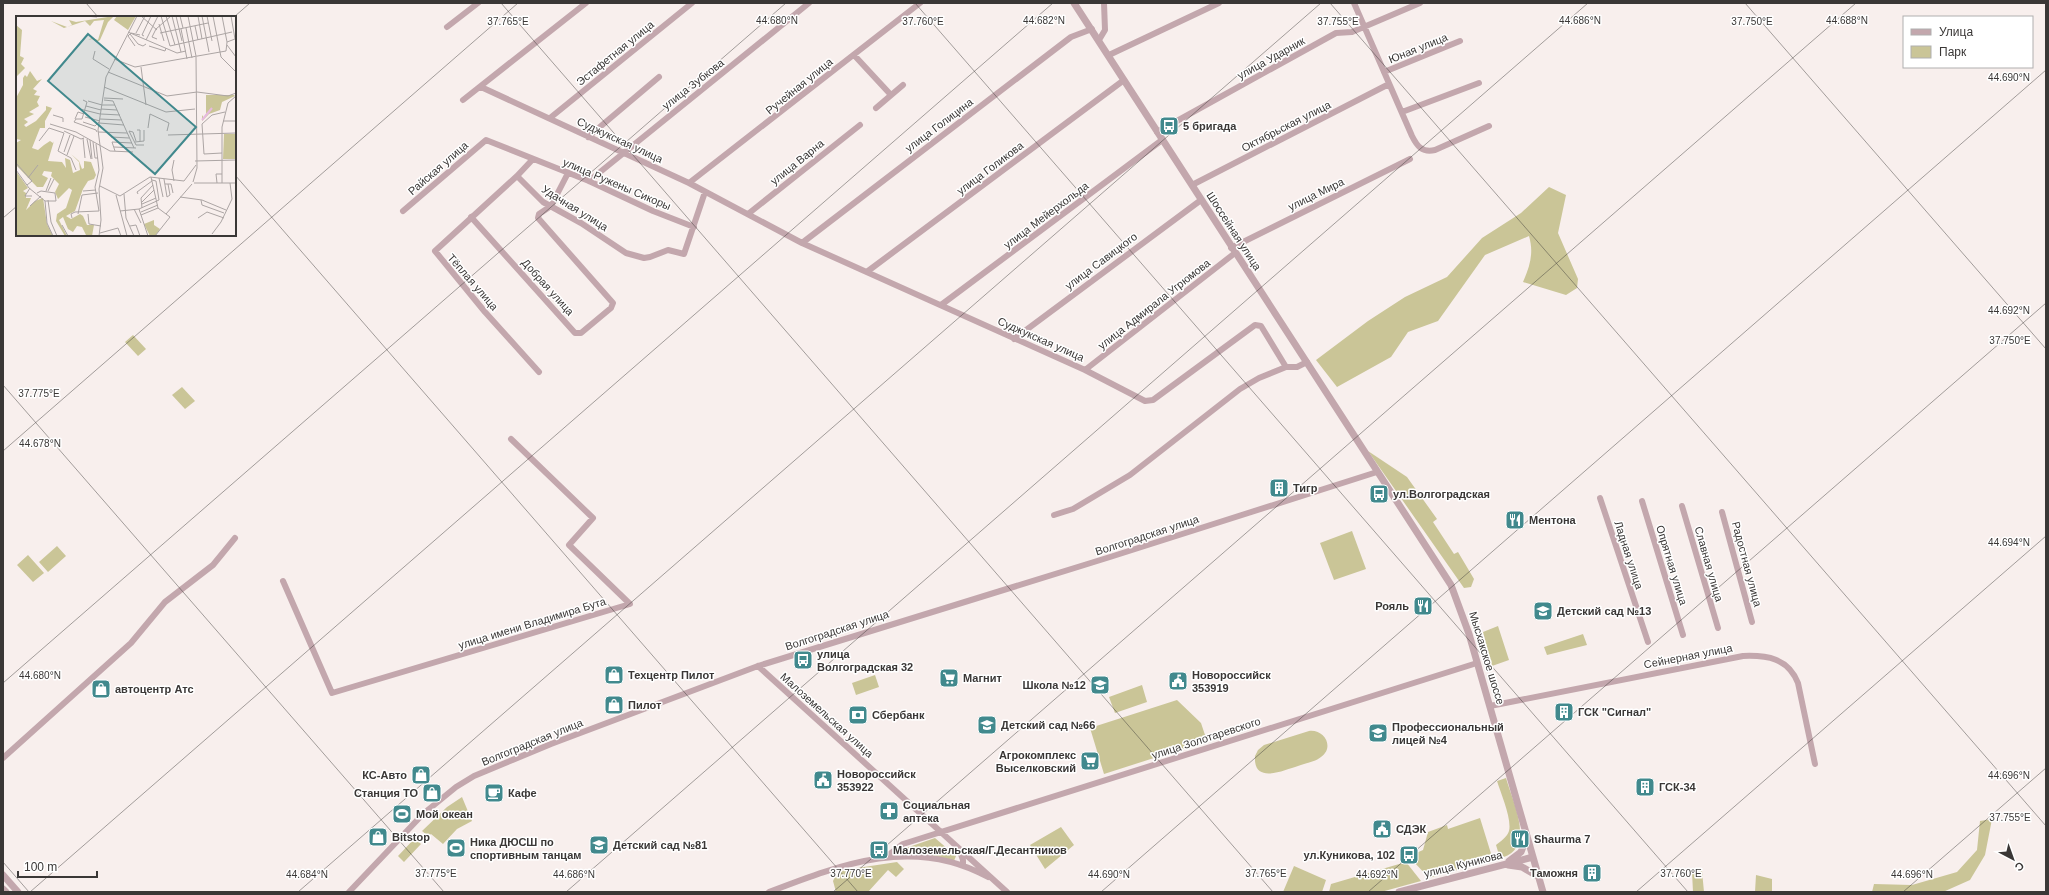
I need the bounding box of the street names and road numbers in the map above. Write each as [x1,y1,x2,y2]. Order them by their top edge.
street label: Эстафетная улица [574,18,657,88]
street label: Юная улица [1387,30,1450,65]
street label: улица Ударник [1235,34,1307,81]
street label: Ручейная улица [763,55,835,117]
street label: улица Зубкова [660,56,727,112]
street label: улица Голицина [903,95,976,154]
street label: Октябрьская улица [1239,98,1333,154]
street label: Суджукская улица [575,115,666,166]
street label: улица Варна [768,136,827,187]
street label: Райская улица [406,138,471,197]
street label: улица Голикова [954,139,1026,197]
street label: улица Ружены Сикоры [561,156,673,212]
street label: улица Мира [1286,175,1347,213]
street label: улица Мейерхольда [1001,179,1091,251]
street label: Удачная улица [540,183,611,234]
street label: Шоссейная улица [1204,190,1264,273]
street label: улица Савицкого [1063,230,1139,292]
street label: Тёплая улица [445,251,501,313]
street label: Добрая улица [520,256,577,318]
street label: улица Адмирала Угрюмова [1096,256,1213,351]
street label: Суджукская улица [996,315,1087,364]
street label: Волгоградская улица [1094,512,1201,557]
street label: Ладная улица [1612,519,1646,592]
street label: Радостная улица [1730,520,1764,609]
street label: Опрятная улица [1654,524,1690,607]
street label: Славная улица [1693,525,1726,604]
street label: улица имени Владимира Бута [457,595,608,651]
street label: Волгоградская улица [784,607,891,652]
street label: Мысхакское шоссе [1467,610,1507,706]
street label: Сейнерная улица [1643,641,1734,670]
street label: Малоземельская улица [778,670,876,760]
street label: улица Золотаревского [1150,715,1262,761]
street label: Волгоградская улица [480,716,585,768]
street label: улица Куникова [1423,848,1504,880]

